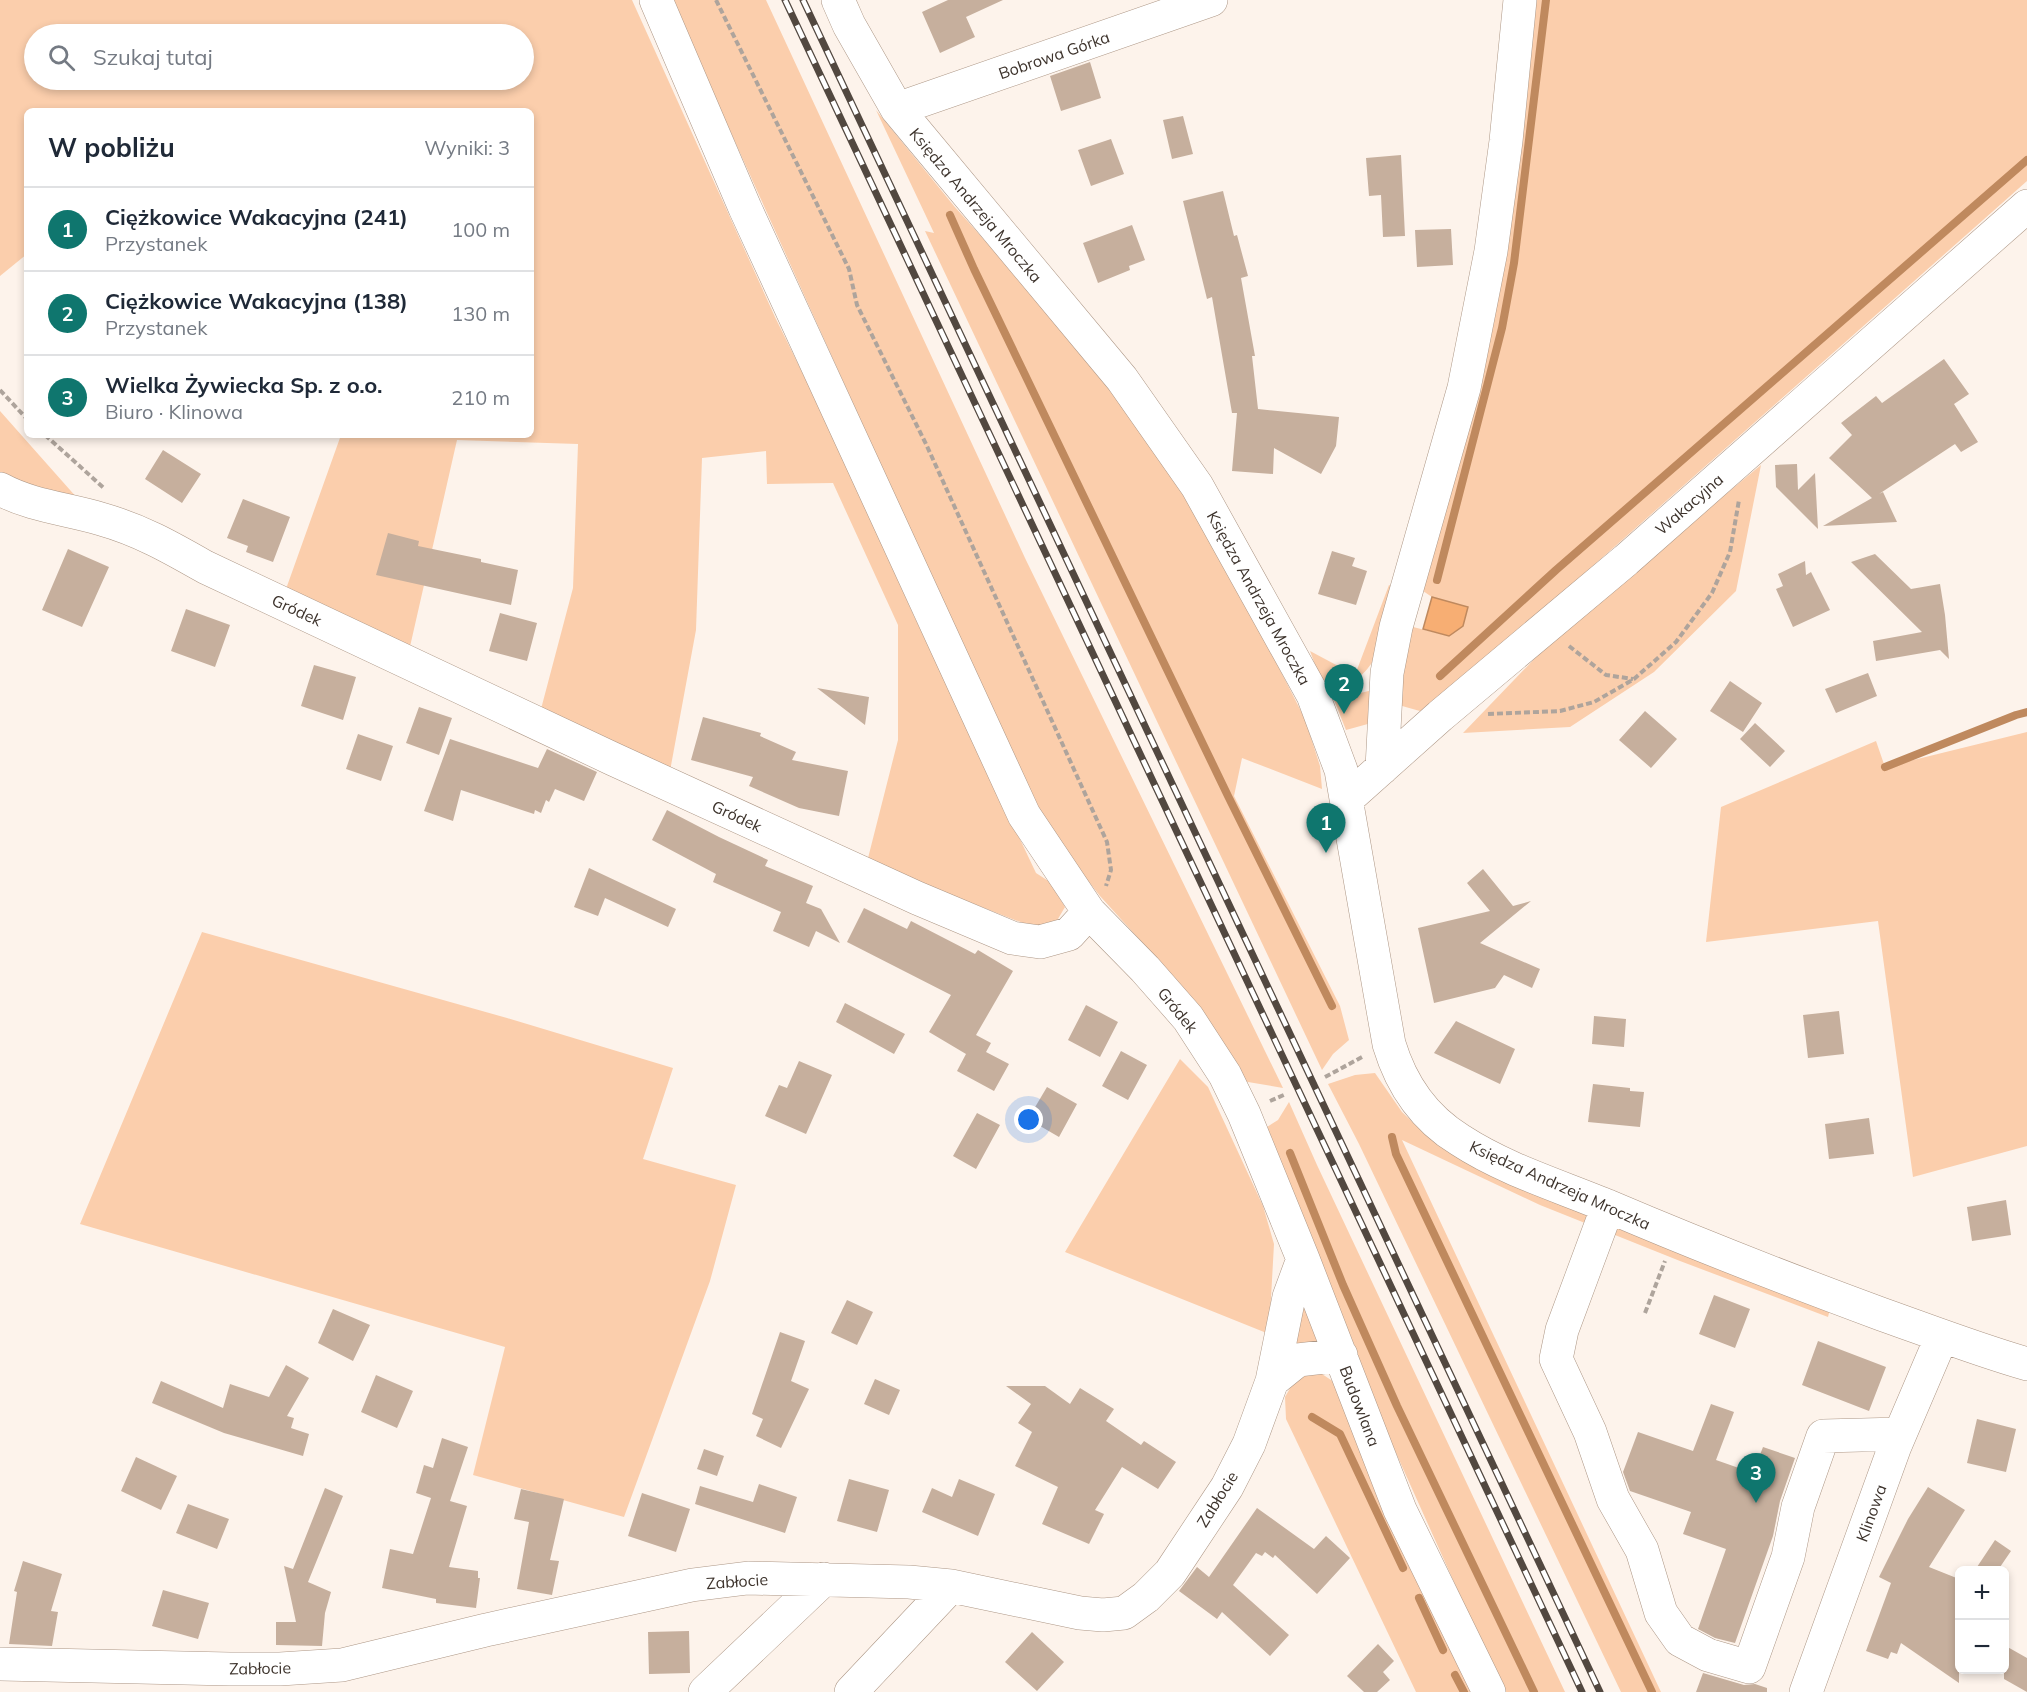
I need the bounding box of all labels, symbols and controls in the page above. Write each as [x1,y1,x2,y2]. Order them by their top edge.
search box [24,24,534,90]
street label: Bobrowa Górka [996,27,1112,83]
icon: search [45,41,78,74]
text: Szukaj tutaj [93,43,213,71]
street label: Księdza Andrzeja Mroczka [905,124,1047,286]
text: W pobliżu [48,131,175,164]
text: Wyniki: 3 [424,135,510,160]
text: Ciężkowice Wakacyjna (241) [105,203,408,231]
text: 1 [62,217,74,242]
text: 100 m [451,217,510,242]
text: Przystanek [105,231,208,256]
text: Ciężkowice Wakacyjna (138) [105,287,408,315]
text: 2 [62,301,74,326]
text: 130 m [451,301,510,326]
text: Przystanek [105,315,208,340]
text: Wielka Żywiecka Sp. z o.o. [105,371,382,399]
text: 3 [62,385,74,410]
text: 210 m [451,385,510,410]
text: Biuro · Klinowa [105,399,243,424]
street label: Wakacyjna [1651,469,1727,539]
street label: Księdza Andrzeja Mroczka [1203,508,1315,688]
street label: Gródek [269,590,326,631]
pin: 2 [1324,664,1364,714]
street label: Gródek [709,796,766,837]
pin: 1 [1306,804,1346,853]
street label: Gródek [1154,983,1203,1038]
your location [1014,1105,1043,1134]
street label: Księdza Andrzeja Mroczka [1467,1136,1653,1234]
street label: Budowlana [1335,1363,1385,1449]
pin: 3 [1736,1454,1776,1503]
street label: Zabłocie [1192,1467,1242,1531]
street label: Klinowa [1851,1482,1891,1544]
map controls [1955,1566,2009,1674]
button: + [1955,1566,2009,1620]
street label: Zabłocie [705,1569,769,1593]
button: − [1955,1620,2009,1674]
street label: Zabłocie [229,1657,291,1679]

